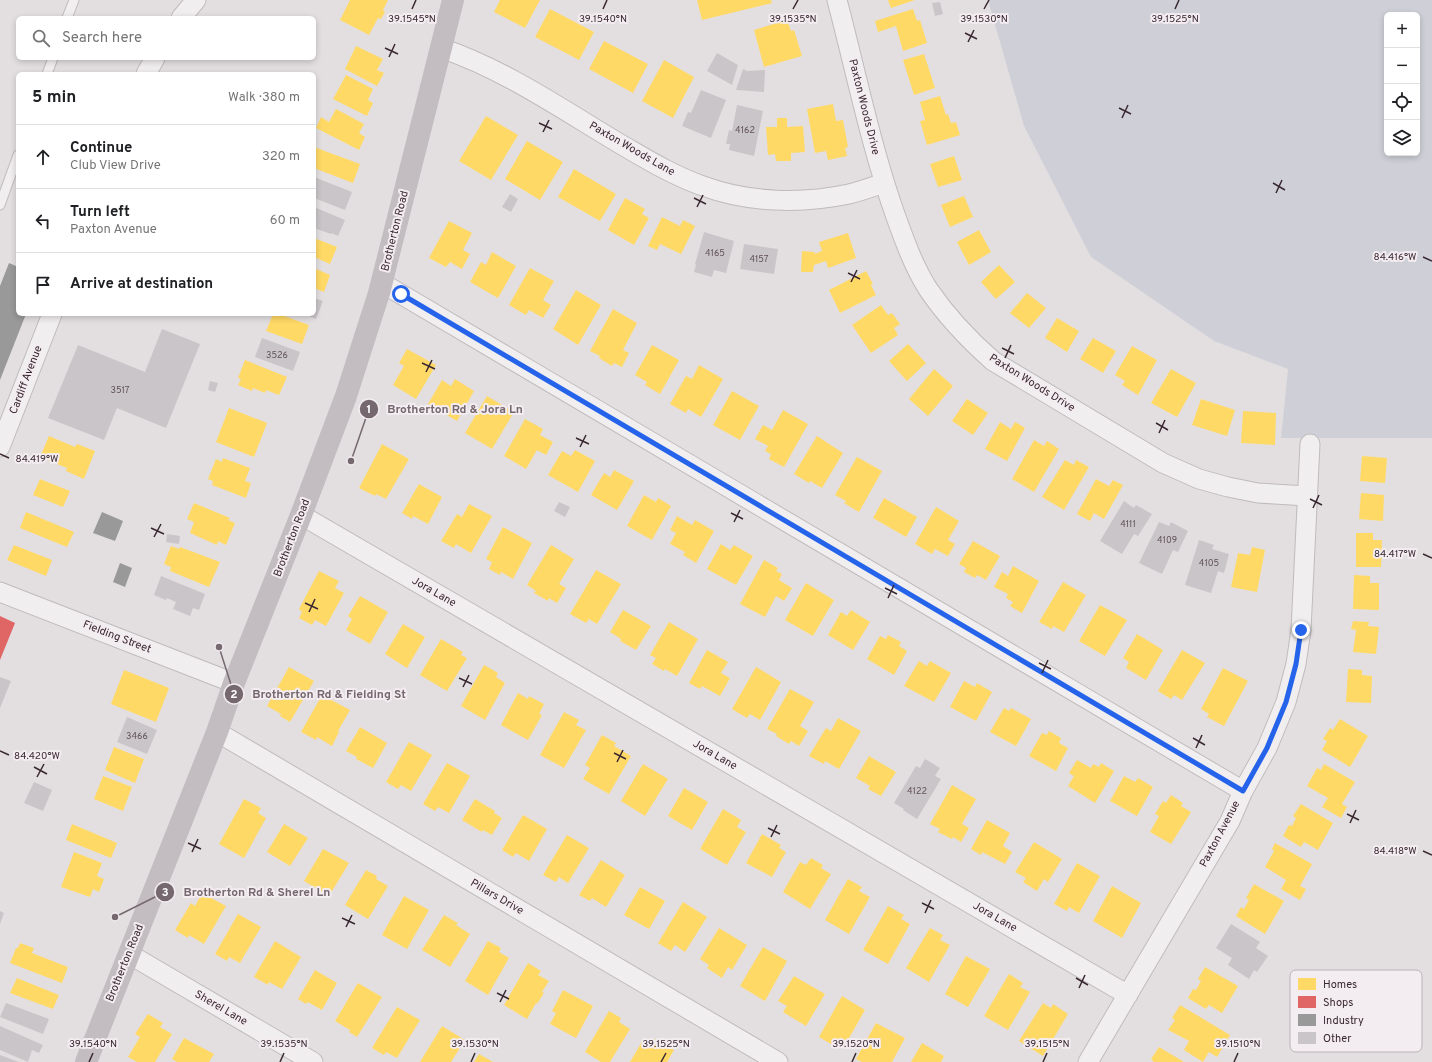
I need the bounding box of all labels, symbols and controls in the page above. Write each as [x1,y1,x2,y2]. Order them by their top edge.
map controls [1384,12,1420,156]
button: + [1384,12,1420,48]
text: 39.1545°N [388,13,436,26]
text: 39.1540°N [579,13,627,26]
text: 39.1535°N [769,13,817,26]
text: 39.1530°N [960,13,1008,26]
text: 39.1525°N [1151,13,1199,26]
search box [16,16,316,60]
icon: search [30,27,52,49]
text: Search here [62,29,142,48]
button: − [1384,48,1420,84]
street label: Paxton Woods Drive [845,57,883,157]
button: locate [1384,84,1420,120]
text: 5 min [32,87,76,109]
text: Walk · 380 m [228,90,300,106]
street label: Paxton Woods Lane [587,119,678,179]
button: layers [1384,120,1420,156]
house number: 4162 [735,125,755,136]
text: Continue [70,139,132,158]
icon: ahead [32,146,54,168]
text: 320 m [262,149,300,165]
text: Club View Drive [70,158,161,174]
street label: Brotherton Road [378,189,412,273]
text: Turn left [70,203,130,222]
icon: left [32,210,54,232]
text: 60 m [270,213,300,229]
text: Paxton Avenue [70,222,157,238]
house number: 4165 [705,248,725,259]
text: 84.416°W [1374,251,1416,264]
house number: 4157 [749,254,769,265]
icon: arrive [32,274,54,296]
text: Arrive at destination [70,275,213,294]
route start [392,285,410,303]
street label: Cardiff Avenue [6,344,46,416]
house number: 3526 [266,350,288,361]
street label: Paxton Woods Drive [986,351,1078,415]
house number: 3517 [110,385,130,396]
callout: Brotherton Rd & Jora Ln [359,397,531,421]
text: 1 [367,402,371,418]
text: Brotherton Rd & Jora Ln [387,402,523,418]
text: 84.419°W [16,453,58,466]
street label: Brotherton Road [271,497,313,579]
house number: 4111 [1120,519,1136,530]
house number: 4109 [1157,535,1177,546]
text: 84.417°W [1374,548,1416,561]
house number: 4105 [1199,558,1219,569]
street label: Jora Lane [409,574,459,610]
street label: Fielding Street [81,618,153,656]
route end [1292,621,1310,639]
callout: Brotherton Rd & Fielding St [224,682,414,706]
text: 2 [230,687,238,703]
text: Brotherton Rd & Fielding St [252,687,406,703]
house number: 3466 [126,731,148,742]
street label: Jora Lane [690,737,740,773]
text: 84.420°W [14,750,60,763]
house number: 4122 [907,786,927,797]
street label: Paxton Avenue [1197,798,1243,870]
text: 84.418°W [1373,845,1417,858]
street label: Pillars Drive [468,876,526,918]
callout: Brotherton Rd & Sherel Ln [155,880,338,904]
text: 3 [161,885,169,901]
text: Brotherton Rd & Sherel Ln [184,885,330,901]
street label: Jora Lane [970,899,1020,935]
street label: Brotherton Road [103,922,147,1004]
legend [1290,970,1422,1052]
text: Homes [1323,978,1357,992]
street label: Sherel Lane [192,987,250,1029]
text: Shops [1323,996,1353,1010]
text: Industry [1323,1014,1364,1028]
text: Other [1323,1032,1352,1046]
text: 39.1540°N [69,1038,117,1051]
text: 39.1535°N [260,1038,308,1051]
text: 39.1530°N [451,1038,499,1051]
text: 39.1525°N [642,1038,690,1051]
text: 39.1520°N [832,1038,880,1051]
text: 39.1515°N [1024,1038,1070,1051]
text: 39.1510°N [1215,1038,1261,1051]

